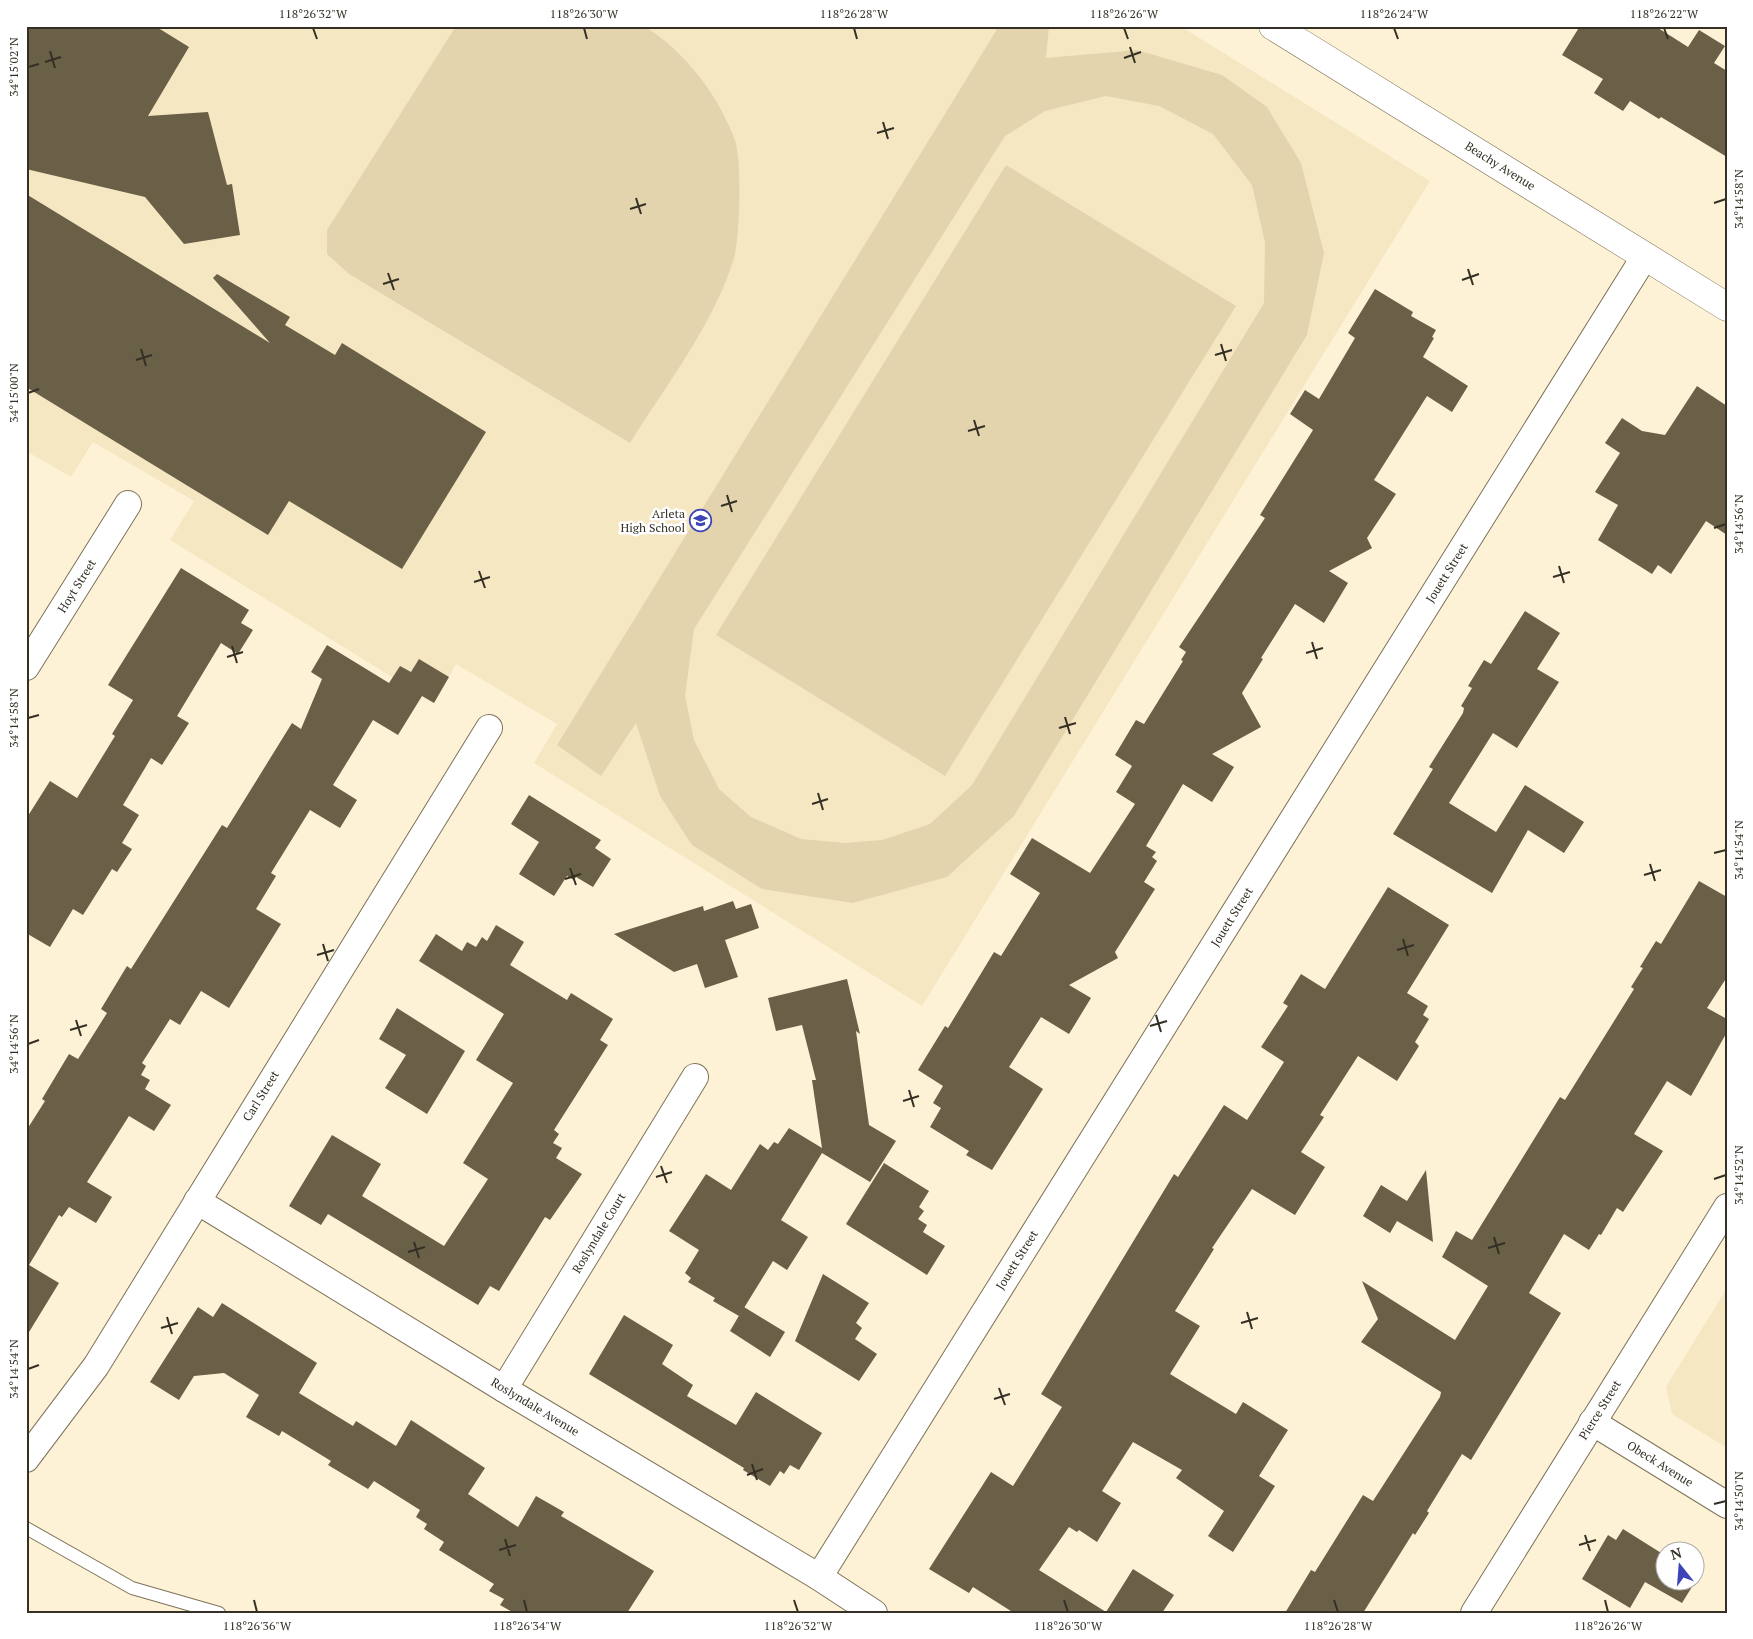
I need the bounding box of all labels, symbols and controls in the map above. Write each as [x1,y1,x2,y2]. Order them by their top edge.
text: 118°26'32"W [279,6,348,21]
text: 118°26'30"W [550,6,619,21]
text: 118°26'28"W [820,6,889,21]
text: 118°26'26"W [1090,6,1159,21]
text: 118°26'24"W [1360,6,1429,21]
text: 118°26'22"W [1630,6,1699,21]
text: 34°15'02"N [6,37,21,97]
street label: Beachy Avenue [1462,138,1538,193]
text: 34°14'58"N [1731,169,1746,229]
text: 34°15'00"N [6,363,21,423]
text: 34°14'56"N [1731,494,1746,554]
place label: Arleta High School [620,506,685,535]
school or university icon: Arleta High School [689,509,713,533]
street label: Jouett Street [1422,540,1471,605]
street label: Hoyt Street [54,556,99,615]
text: 34°14'58"N [6,688,21,748]
text: 34°14'54"N [1731,820,1746,880]
street label: Jouett Street [1207,884,1256,949]
text: 34°14'56"N [6,1014,21,1074]
street label: Carl Street [239,1067,282,1124]
text: 34°14'52"N [1731,1145,1746,1205]
street label: Roslyndale Court [569,1189,629,1276]
street label: Jouett Street [992,1227,1041,1292]
text: 34°14'54"N [6,1339,21,1399]
street label: Roslyndale Avenue [488,1374,582,1439]
street label: Pierce Street [1575,1377,1624,1442]
street label: Obeck Avenue [1624,1437,1696,1490]
text: 34°14'50"N [1731,1471,1746,1531]
north arrow [1656,1542,1706,1592]
text: N [1668,1542,1684,1564]
text: 118°26'36"W [223,1618,292,1633]
text: 118°26'34"W [493,1618,562,1633]
text: 118°26'32"W [764,1618,833,1633]
text: 118°26'30"W [1034,1618,1103,1633]
text: 118°26'28"W [1304,1618,1373,1633]
text: 118°26'26"W [1574,1618,1643,1633]

